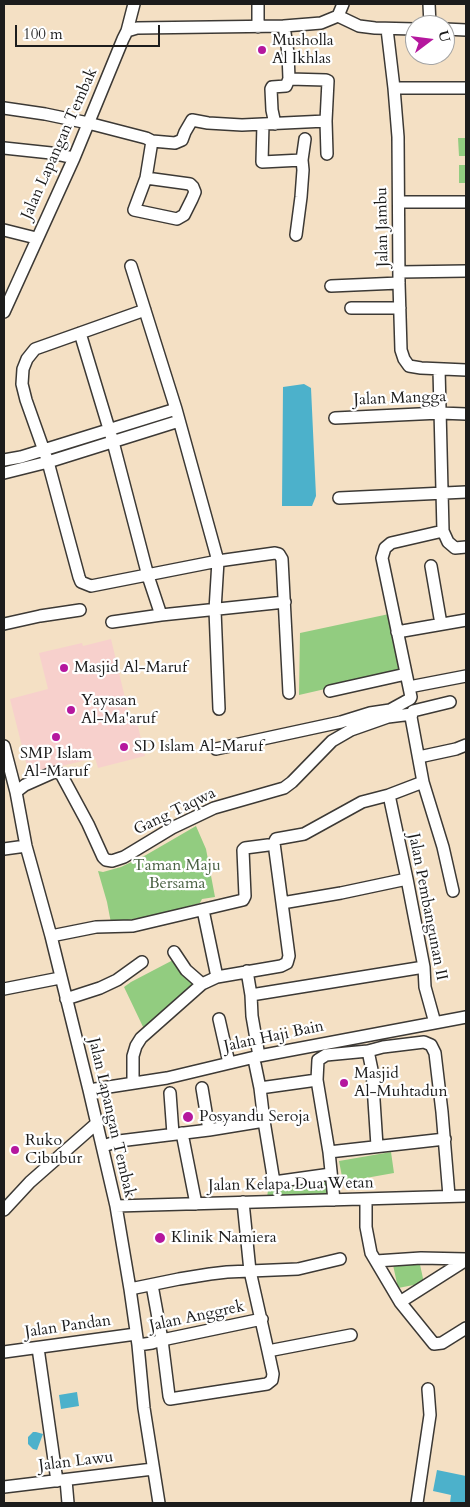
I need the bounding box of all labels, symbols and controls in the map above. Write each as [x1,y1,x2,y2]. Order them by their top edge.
scale bar [18,15,162,47]
north arrow [405,15,455,65]
text: 100 m [23,24,63,44]
text: U [433,28,455,44]
place label: Musholla Al Ikhlas [272,31,334,69]
marker: Musholla Al Ikhlas [256,44,268,56]
street label: Jalan Lapangan Tembak [18,65,102,223]
street label: Jalan Jambu [373,187,393,267]
street label: Jalan Mangga [353,388,447,410]
place label: Masjid Al-Maruf [74,658,187,678]
marker: Masjid Al-Maruf [58,662,70,674]
place label: Yayasan Al-Ma'aruf [81,691,156,729]
marker: Yayasan Al-Ma'aruf [65,704,77,716]
marker: SMP Islam Al-Maruf [50,731,62,743]
place label: SD Islam Al-Maruf [134,737,263,757]
marker: SD Islam Al-Maruf [118,741,130,753]
place label: SMP Islam Al-Maruf [20,744,92,782]
street label: Gang Taqwa [131,784,219,840]
street label: Jalan Pembangunan II [403,832,451,982]
park label: Taman Maju Bersama [133,856,221,894]
street label: Jalan Haji Bain [222,1017,326,1057]
street label: Jalan Lapangan Tembak [83,1036,139,1200]
place label: Masjid Al-Muhtadun [354,1064,448,1102]
marker: Masjid Al-Muhtadun [338,1077,350,1089]
place label: Posyandu Seroja [199,1107,310,1127]
marker: Posyandu Seroja [181,1110,195,1124]
place label: Ruko Cibubur [25,1131,82,1169]
marker: Ruko Cibubur [9,1144,21,1156]
street label: Jalan Kelapa Dua Wetan [208,1174,374,1196]
place label: Klinik Namiera [171,1228,277,1248]
marker: Klinik Namiera [153,1231,167,1245]
street label: Jalan Anggrek [148,1298,246,1336]
street label: Jalan Pandan [24,1311,112,1343]
street label: Jalan Lawu [38,1448,114,1476]

